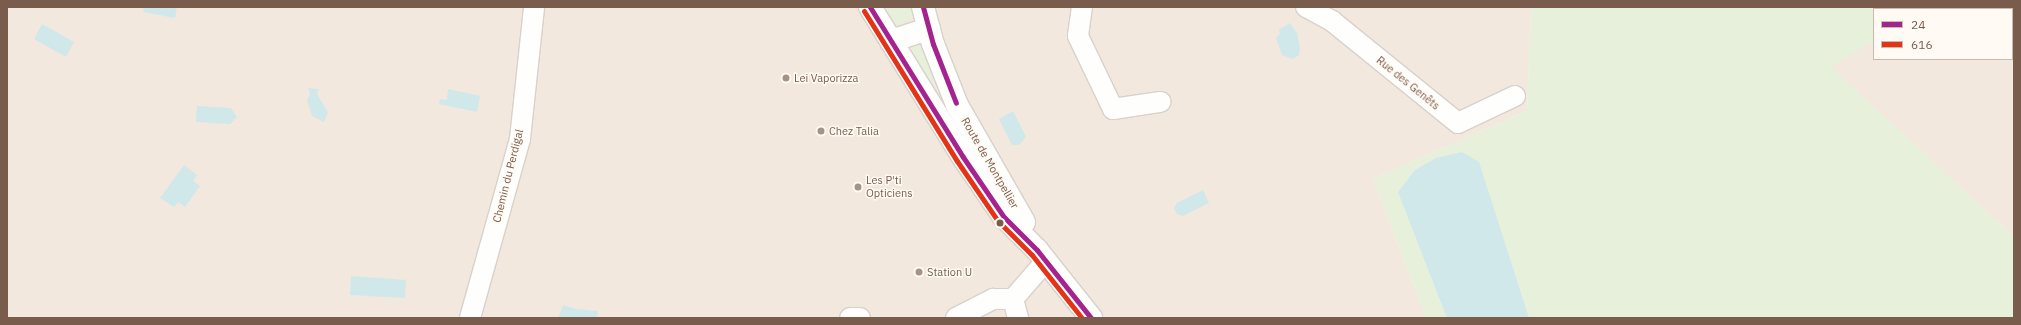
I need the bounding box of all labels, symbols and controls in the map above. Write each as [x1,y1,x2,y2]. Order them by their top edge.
legend [1873,8,2013,60]
text: 24 [1911,17,1925,32]
text: 616 [1911,37,1933,52]
street label: Rue des Genêts [1374,53,1442,113]
place label: Lei Vaporizza [794,71,858,85]
marker: Lei Vaporizza [781,73,791,83]
street label: Route de Montpellier [959,115,1021,211]
place label: Chez Talia [829,124,879,138]
marker: Chez Talia [816,126,826,136]
street label: Chemin du Perdigal [490,128,526,224]
place label: Les P'ti Opticiens [866,174,913,200]
marker: Les P'ti Opticiens [853,182,863,192]
unlabelled marker [995,218,1005,228]
place label: Station U [927,265,972,279]
marker: Station U [914,267,924,277]

